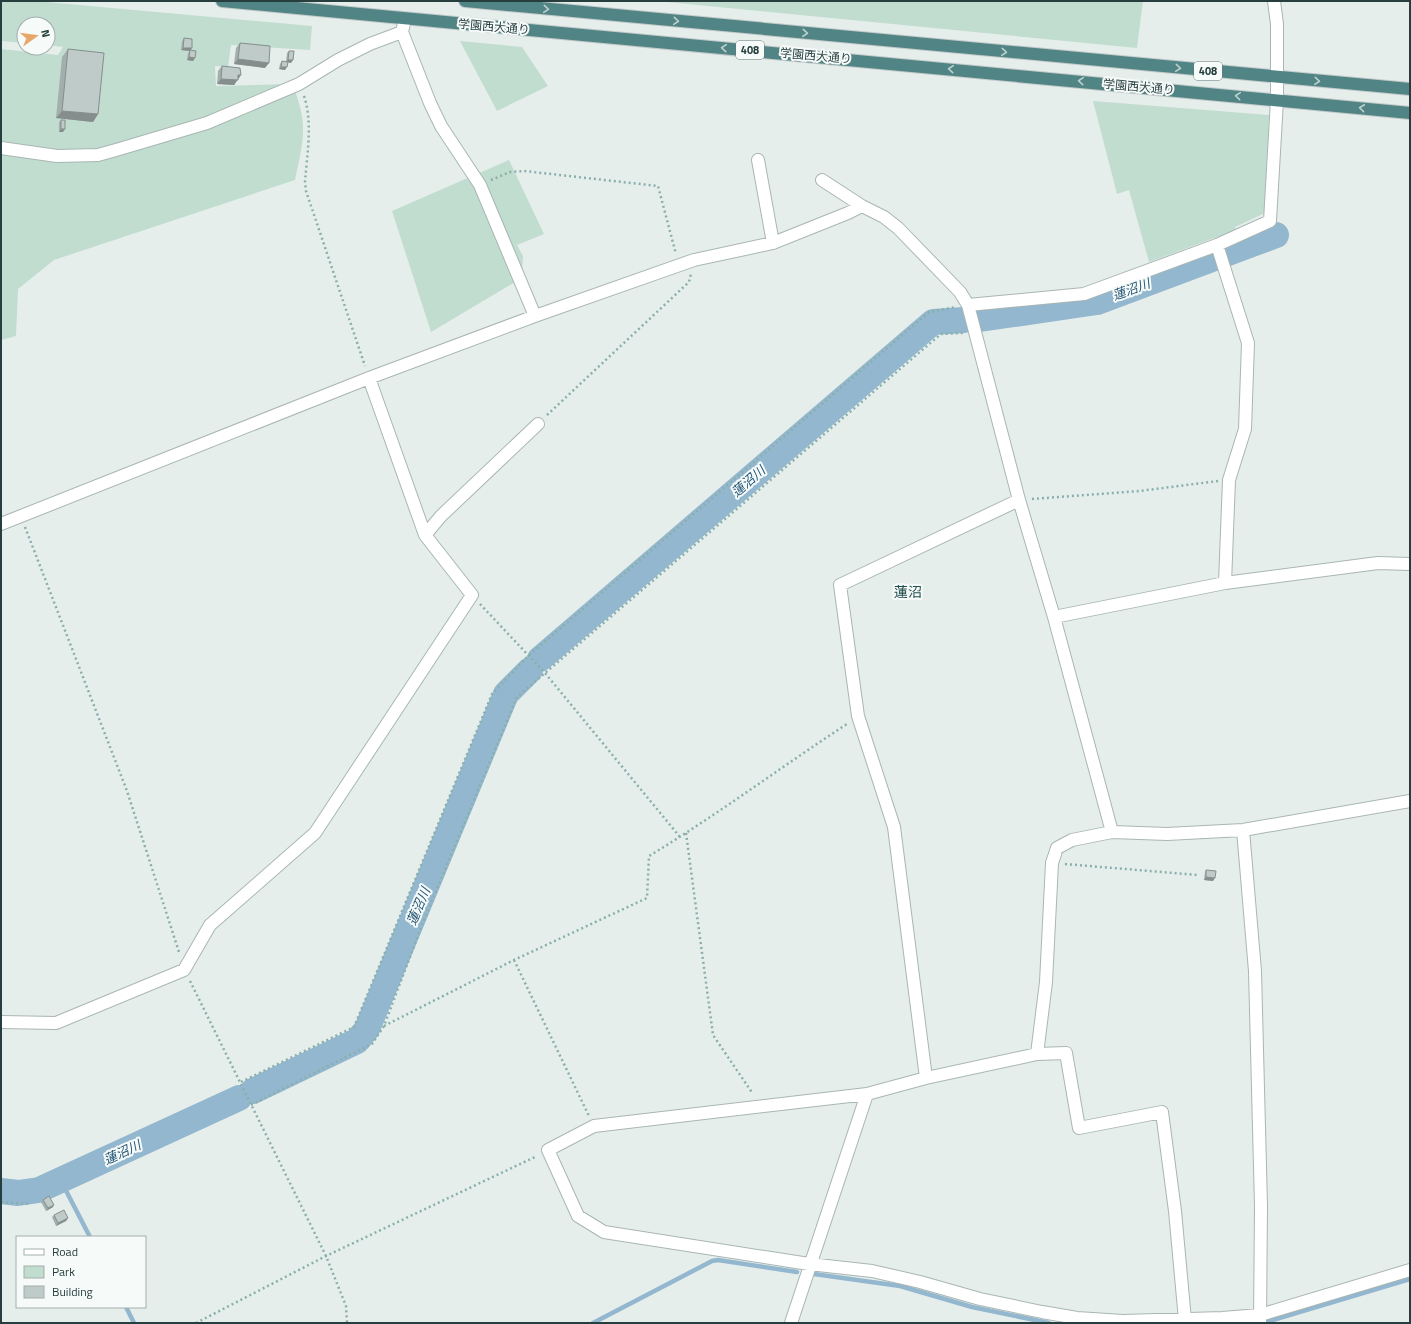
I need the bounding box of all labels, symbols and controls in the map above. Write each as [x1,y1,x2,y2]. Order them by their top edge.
one-way arrow [543,4,549,13]
street label: 学園西大通り [457,14,531,39]
north arrow [16,16,56,56]
one-way arrow [672,16,679,25]
text: N [37,28,54,39]
one-way arrow [802,29,808,38]
road number: 408 [736,41,764,59]
one-way arrow [721,43,727,52]
street label: 学園西大通り [779,43,853,68]
one-way arrow [1001,47,1007,56]
road number: 408 [1194,62,1222,80]
one-way arrow [1175,63,1181,72]
one-way arrow [948,65,954,74]
street label: 学園西大通り [1102,74,1176,99]
one-way arrow [1314,76,1320,85]
one-way arrow [1078,77,1084,86]
one-way arrow [1235,92,1241,101]
one-way arrow [1359,104,1365,113]
water label: 蓮沼川 [1109,272,1155,305]
water label: 蓮沼川 [727,459,771,501]
district label: 蓮沼 [894,581,922,602]
water label: 蓮沼川 [401,882,436,928]
water label: 蓮沼川 [100,1134,146,1169]
legend [16,1236,146,1308]
text: Road [52,1242,78,1261]
text: Park [52,1262,75,1281]
text: Building [52,1282,93,1301]

